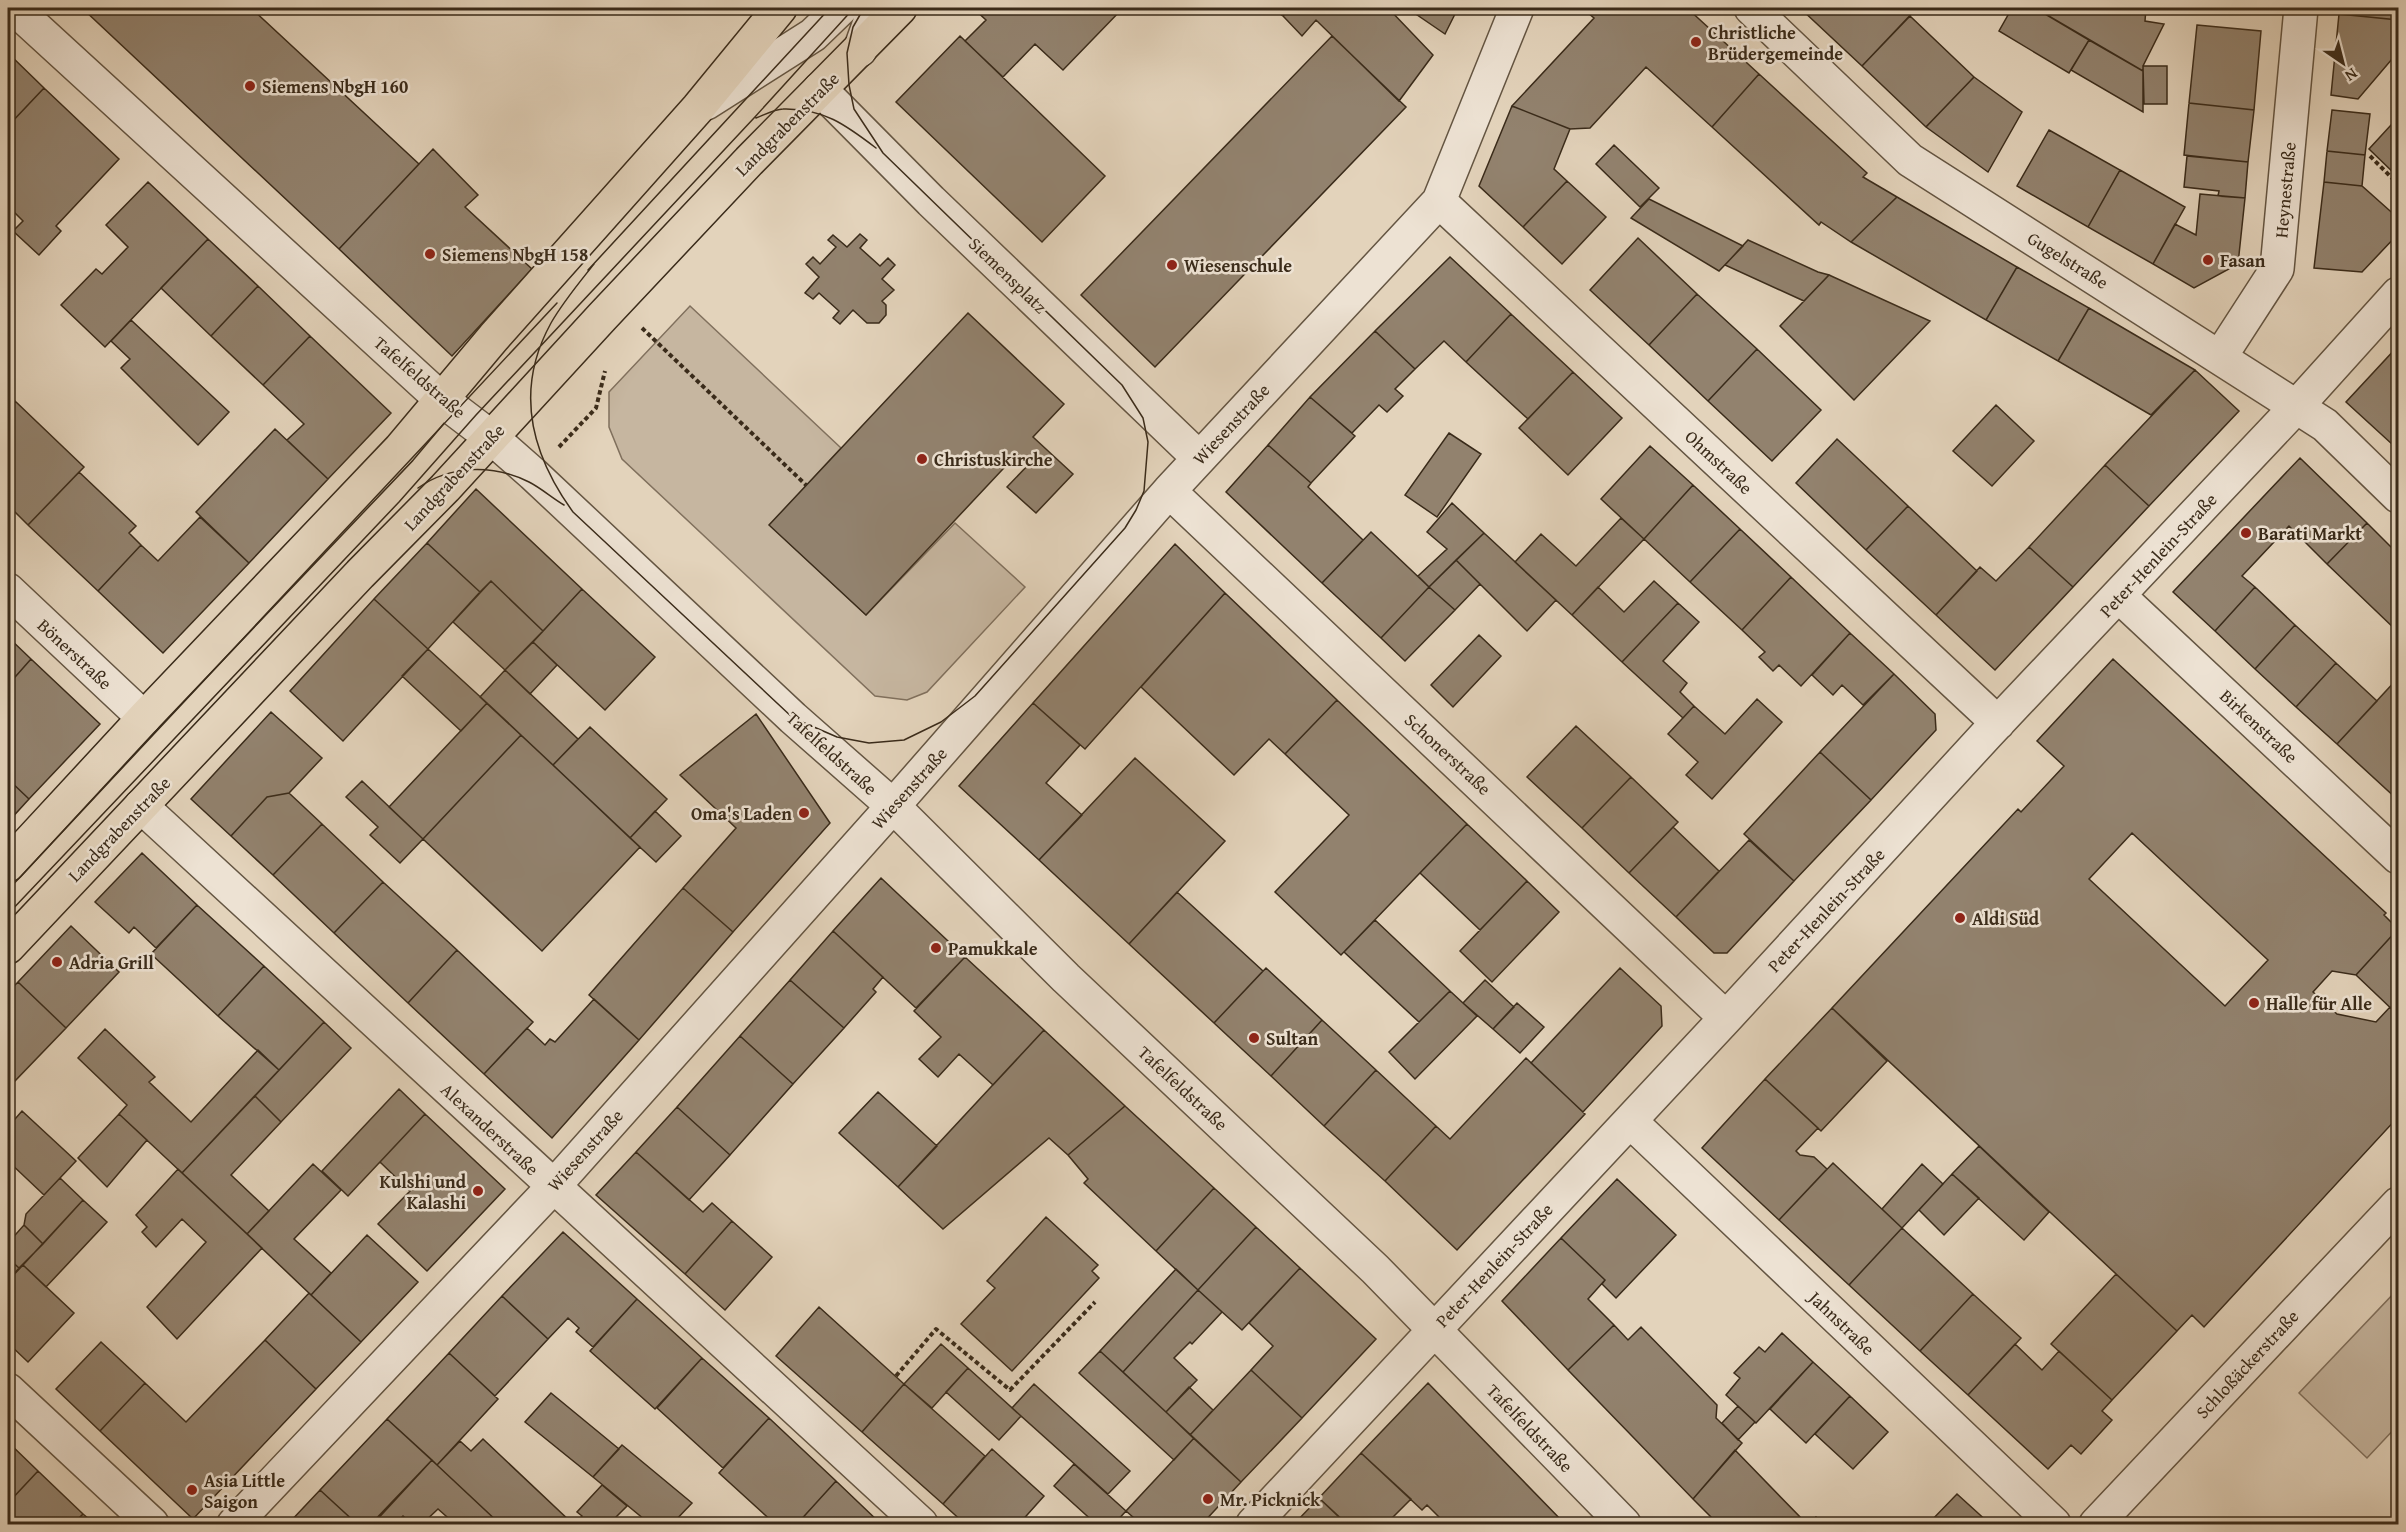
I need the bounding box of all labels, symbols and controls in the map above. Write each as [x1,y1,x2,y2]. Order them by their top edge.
place label: Christliche Brüdergemeinde [1708,19,1843,67]
north arrow [2313,33,2373,93]
marker: Christliche Brüdergemeinde [1689,35,1703,49]
text: N [2340,62,2363,88]
street label: Landgrabenstraße [729,66,845,182]
place label: Siemens NbgH 160 [262,73,408,100]
marker: Siemens NbgH 160 [243,79,257,93]
street label: Heynestraße [2267,141,2303,239]
street label: Gugelstraße [2022,224,2114,296]
street label: Siemensplatz [963,230,1054,320]
place label: Siemens NbgH 158 [442,241,588,268]
marker: Siemens NbgH 158 [423,247,437,261]
place label: Fasan [2220,247,2266,274]
place label: Wiesenschule [1184,252,1292,279]
marker: Fasan [2201,253,2215,267]
marker: Wiesenschule [1165,258,1179,272]
street label: Tafelfeldstraße [368,329,472,425]
street label: Wiesenstraße [1186,377,1276,471]
street label: Landgrabenstraße [397,417,511,537]
street label: Ohmstraße [1679,423,1759,501]
place label: Christuskirche [934,446,1053,473]
marker: Christuskirche [915,452,929,466]
street label: Peter-Henlein-Straße [2093,487,2223,623]
place label: Barati Markt [2258,520,2362,547]
marker: Barati Markt [2239,526,2253,540]
street label: Bönerstraße [32,612,118,696]
street label: Birkenstraße [2214,683,2304,769]
street label: Tafelfeldstraße [780,705,884,801]
street label: Schonerstraße [1399,707,1497,801]
street label: Wiesenstraße [865,741,953,835]
street label: Landgrabenstraße [61,770,177,888]
place label: Oma's Laden [691,800,792,827]
marker: Oma's Laden [797,806,811,820]
street label: Peter-Henlein-Straße [1761,842,1891,978]
place label: Aldi Süd [1972,905,2040,932]
marker: Aldi Süd [1953,911,1967,925]
place label: Pamukkale [948,935,1038,962]
marker: Pamukkale [929,941,943,955]
place label: Adria Grill [69,949,154,976]
marker: Adria Grill [50,955,64,969]
place label: Halle für Alle [2266,990,2372,1017]
marker: Halle für Alle [2247,996,2261,1010]
place label: Sultan [1266,1025,1318,1052]
marker: Sultan [1247,1031,1261,1045]
street label: Tafelfeldstraße [1132,1039,1234,1137]
street label: Alexanderstraße [435,1076,545,1182]
street label: Wiesenstraße [541,1103,629,1197]
place label: Kulshi und Kalashi [380,1168,467,1216]
marker: Kulshi und Kalashi [471,1184,485,1198]
street label: Peter-Henlein-Straße [1429,1197,1559,1333]
street label: Jahnstraße [1801,1283,1881,1361]
street label: Schloßäckerstraße [2189,1303,2305,1425]
street label: Tafelfeldstraße [1481,1378,1579,1478]
place label: Asia Little Saigon [204,1467,285,1515]
marker: Asia Little Saigon [185,1483,199,1497]
place label: Mr. Picknick [1220,1486,1321,1513]
marker: Mr. Picknick [1201,1492,1215,1506]

